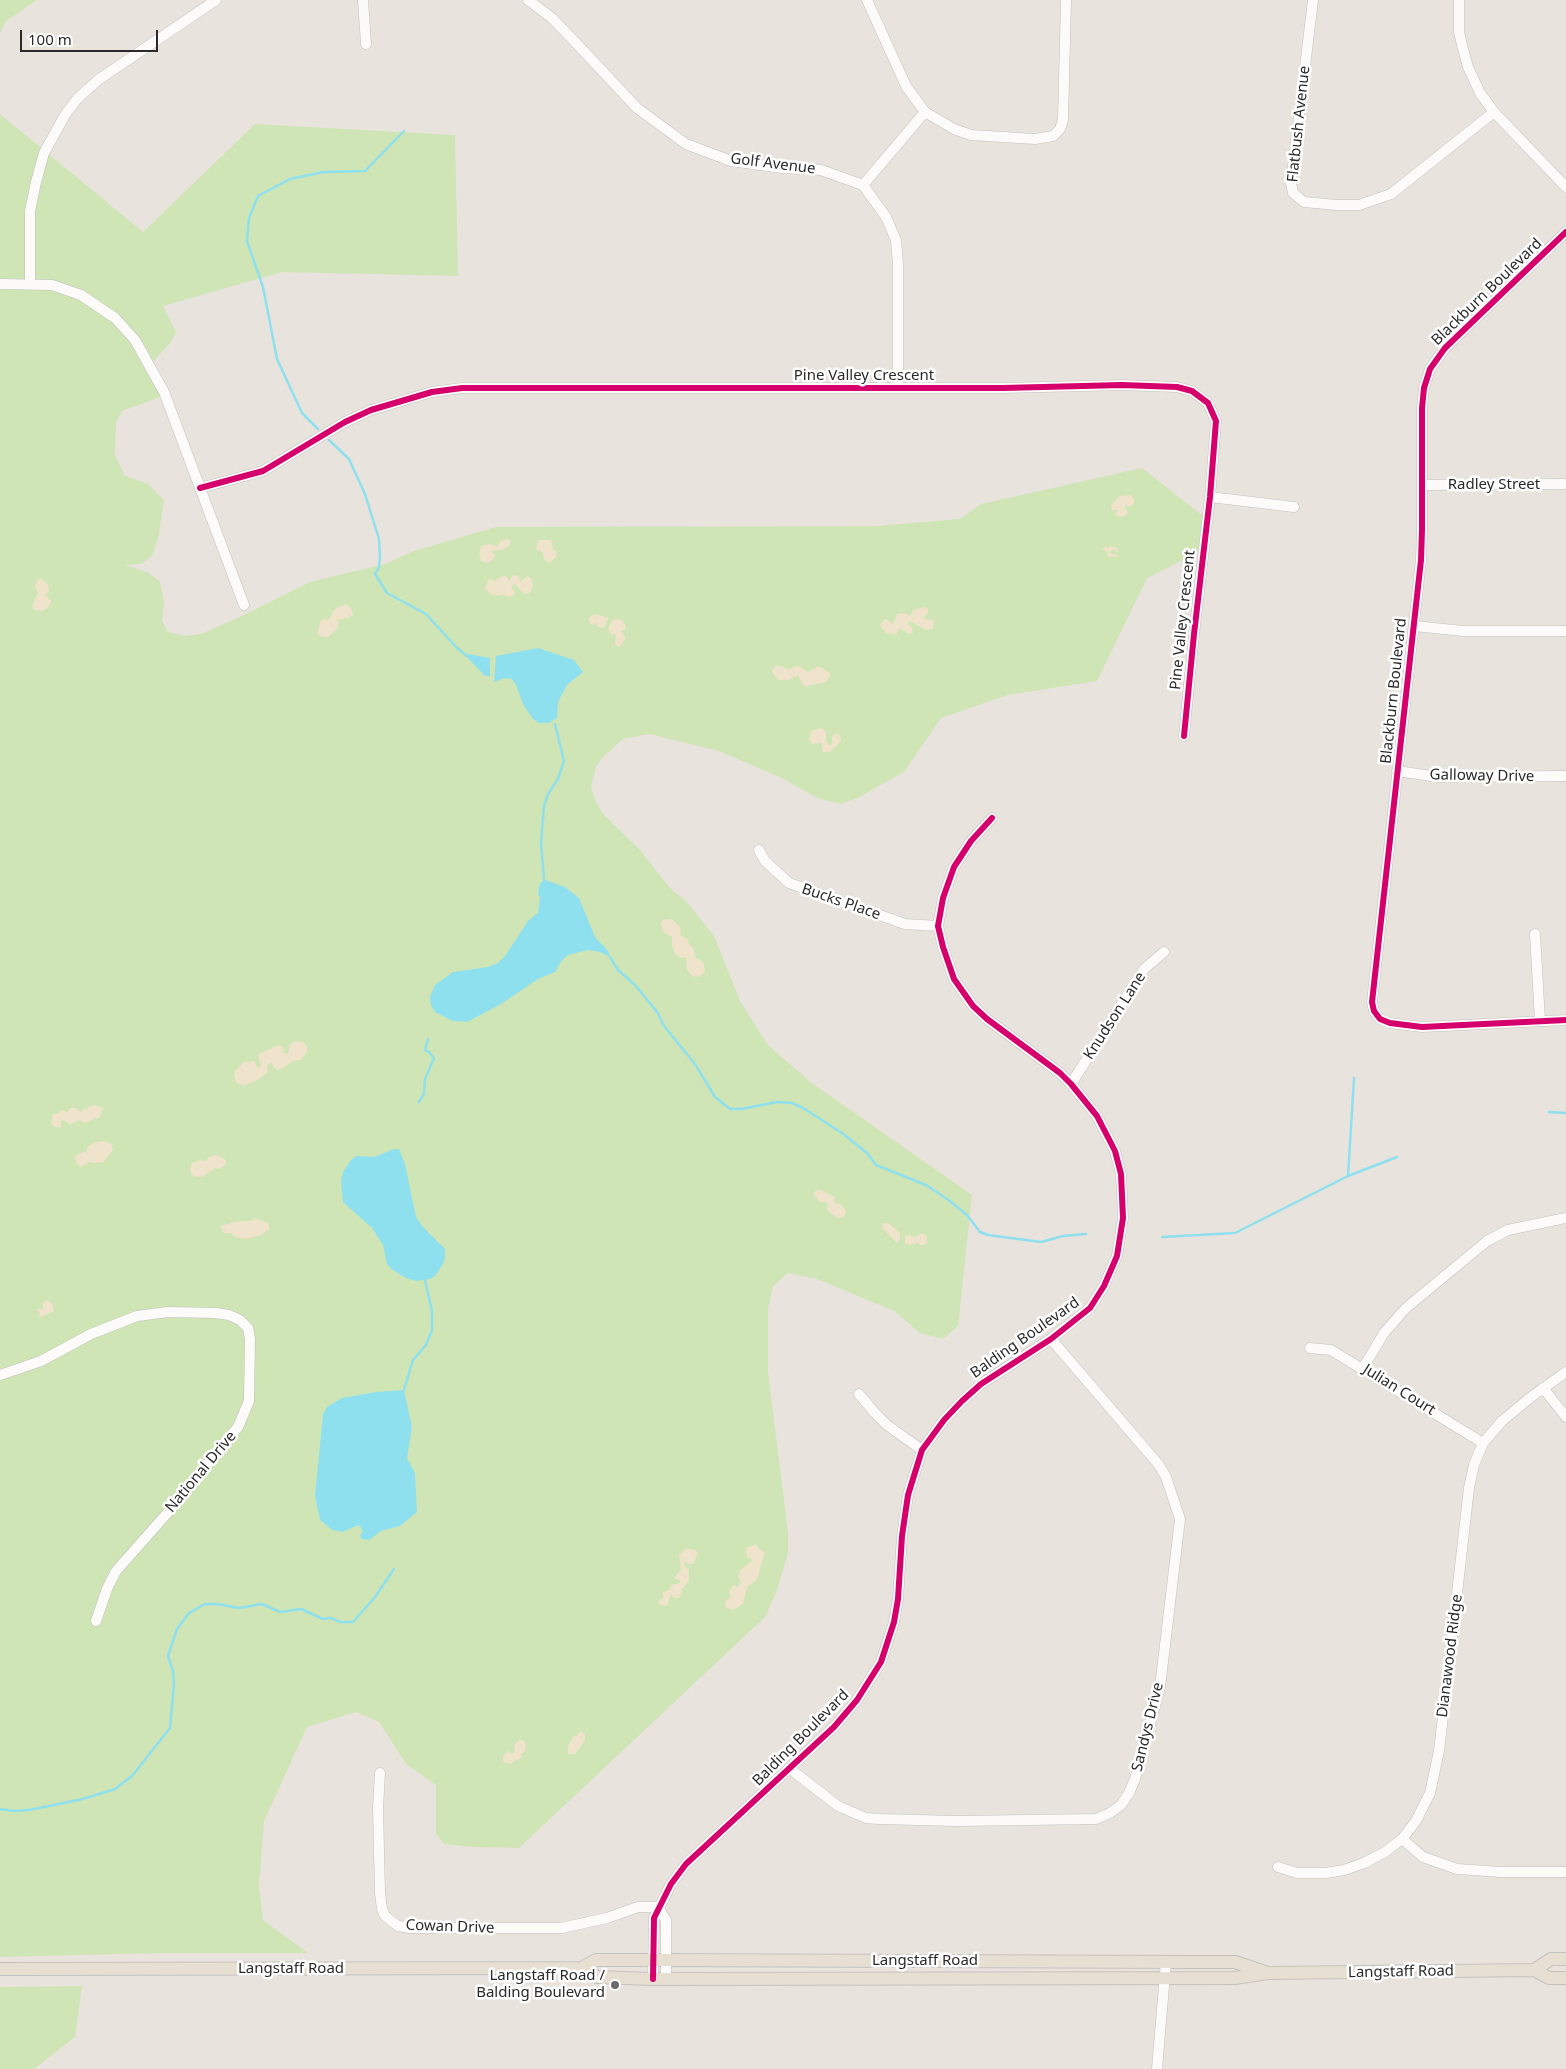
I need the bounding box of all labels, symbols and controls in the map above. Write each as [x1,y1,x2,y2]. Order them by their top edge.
scale bar [22,20,160,52]
text: 100 m [28,29,72,49]
street label: Flatbush Avenue [1284,65,1314,183]
street label: Golf Avenue [729,150,817,178]
street label: Blackburn Boulevard [1428,235,1546,349]
street label: Pine Valley Crescent [794,367,934,385]
street label: Radley Street [1448,476,1540,494]
street label: Pine Valley Crescent [1167,549,1199,691]
street label: Blackburn Boulevard [1377,617,1411,765]
street label: Galloway Drive [1430,766,1534,786]
street label: Bucks Place [799,880,883,924]
street label: Knudson Lane [1080,969,1150,1063]
street label: Balding Boulevard [967,1294,1083,1382]
street label: Julian Court [1359,1361,1439,1419]
street label: National Drive [162,1428,240,1516]
street label: Dianawood Ridge [1434,1593,1466,1719]
street label: Sandys Drive [1128,1681,1168,1773]
street label: Balding Boulevard [749,1686,853,1790]
street label: Cowan Drive [405,1916,495,1938]
street label: Langstaff Road [872,1952,978,1970]
street label: Langstaff Road [238,1960,344,1978]
street label: Langstaff Road [1348,1962,1454,1982]
place label: Langstaff Road / Balding Boulevard [476,1967,605,2002]
marker: Langstaff Road / Balding Boulevard [609,1979,621,1991]

